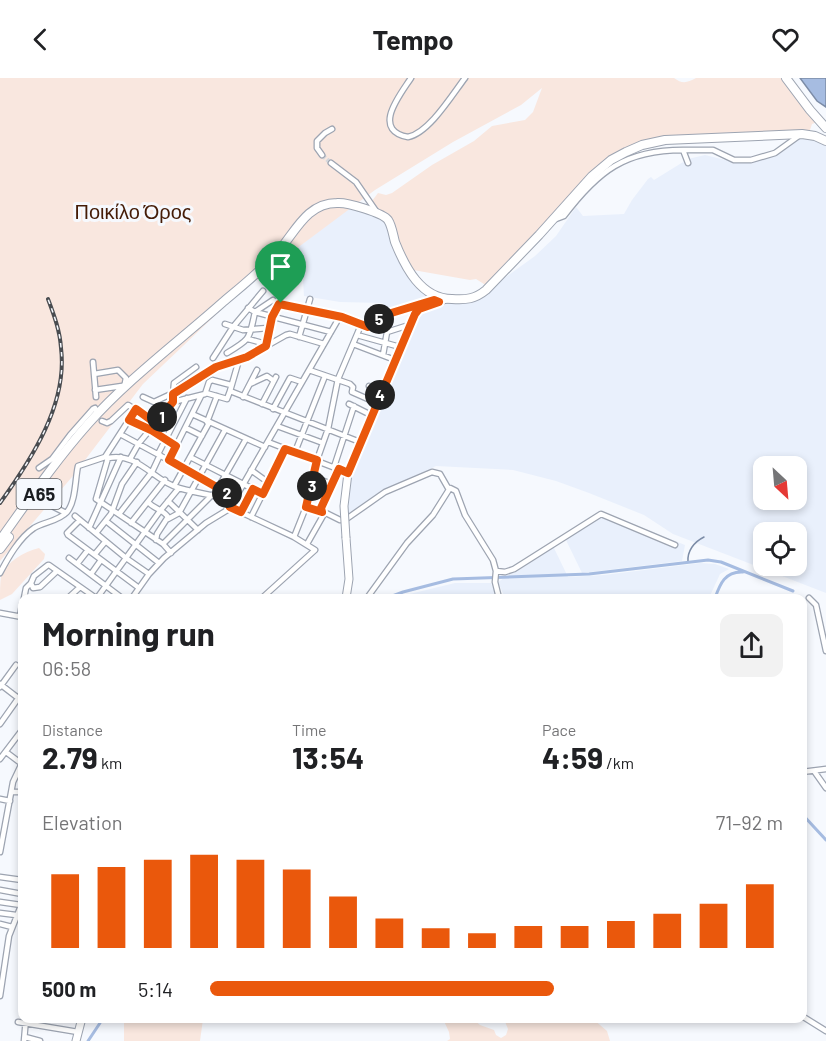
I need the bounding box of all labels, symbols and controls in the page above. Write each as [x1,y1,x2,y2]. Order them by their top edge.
icon: back [24,23,57,56]
text: Tempo [372,23,454,55]
icon: heart [769,23,802,56]
park label: Ποικίλο Όρος [75,199,192,223]
pin [255,241,306,303]
icon: arrive [264,250,297,283]
pin: 5 [364,304,394,334]
text: 5 [375,309,383,328]
pin: 4 [365,380,395,410]
text: 4 [375,385,385,404]
pin: 1 [147,402,177,432]
text: 1 [159,407,165,426]
north arrow [753,456,807,510]
map controls [753,456,807,576]
pin: 3 [297,471,327,501]
text: 3 [308,476,316,495]
pin: 2 [212,478,242,508]
road number: Α65 [16,479,62,509]
text: 2 [223,483,231,502]
button: locate [753,522,807,576]
text: Morning run [42,613,215,653]
button: share [720,614,783,677]
text: 06:58 [42,656,91,680]
text: Distance [42,720,103,739]
text: Time [292,720,327,739]
text: Pace [542,720,576,739]
text: 2.79 [42,739,98,775]
text: 13:54 [292,739,364,775]
text: 4:59 [542,739,603,775]
text: km [98,753,122,772]
text: /km [603,753,634,772]
text: Elevation [42,810,123,834]
text: 71–92 m [716,810,783,834]
text: 500 m [42,977,96,1001]
text: 5:14 [138,977,173,1001]

